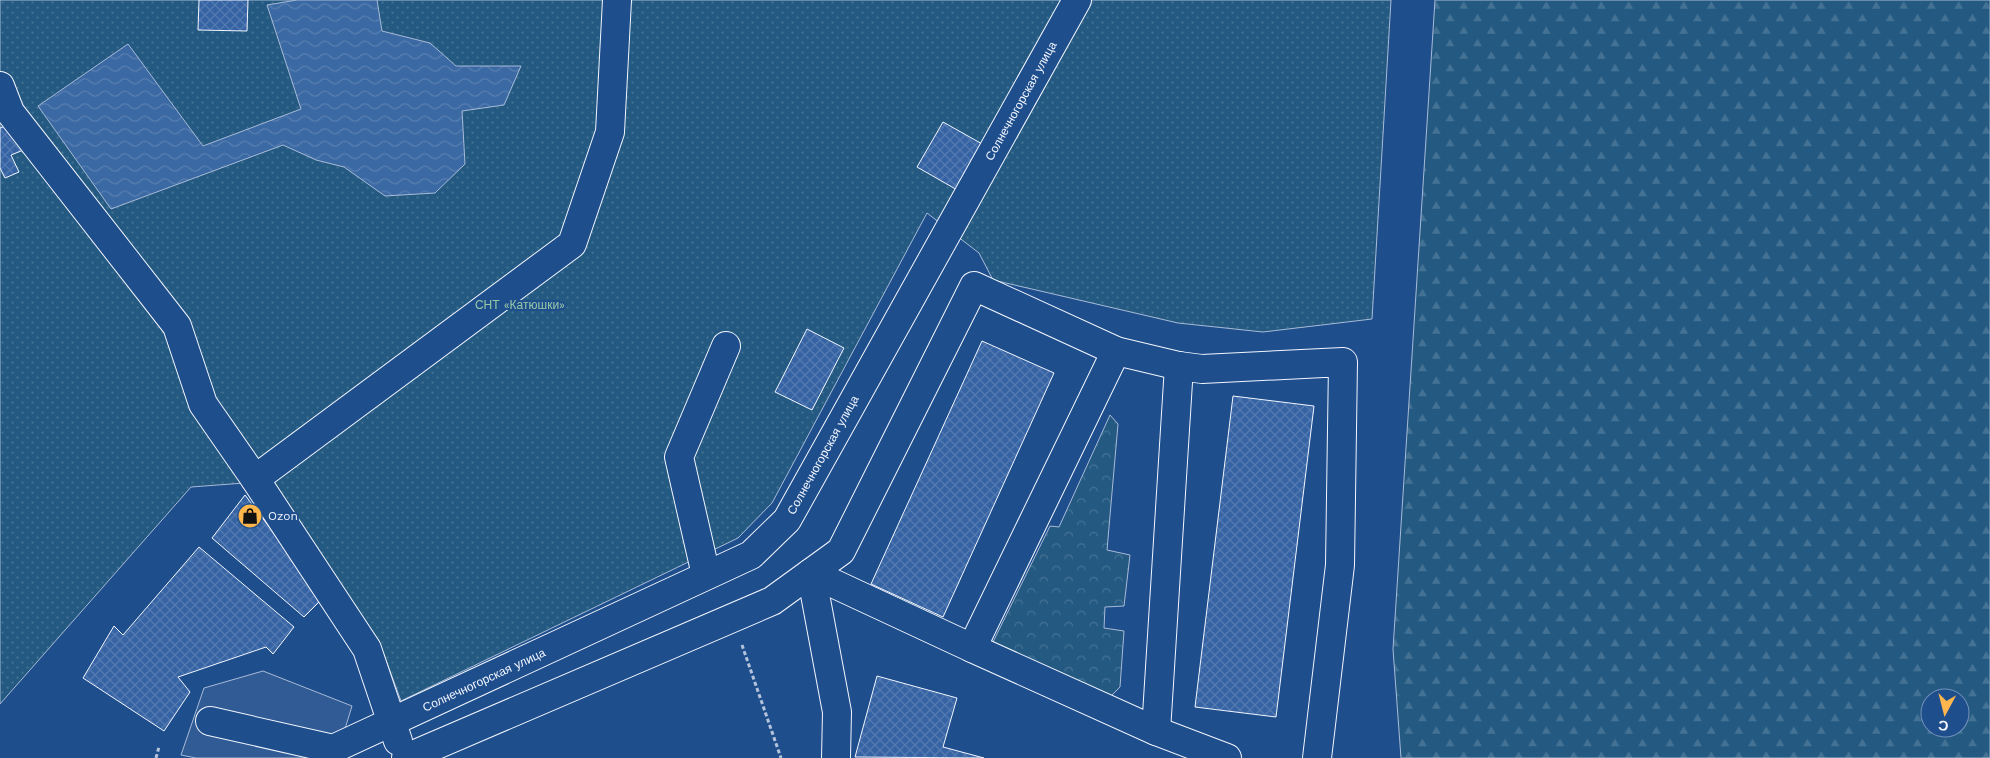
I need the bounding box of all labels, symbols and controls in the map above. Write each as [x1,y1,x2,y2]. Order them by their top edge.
street label: Солнечногорская улица [982,39,1060,163]
park label: СНТ «Катюшки» [475,298,565,312]
street label: Солнечногорская улица [784,393,862,517]
shop icon: Ozon [237,503,263,529]
place label: Ozon [268,509,298,523]
street label: Солнечногорская улица [420,645,548,715]
north arrow [1920,688,1970,738]
text: С [1937,717,1949,734]

